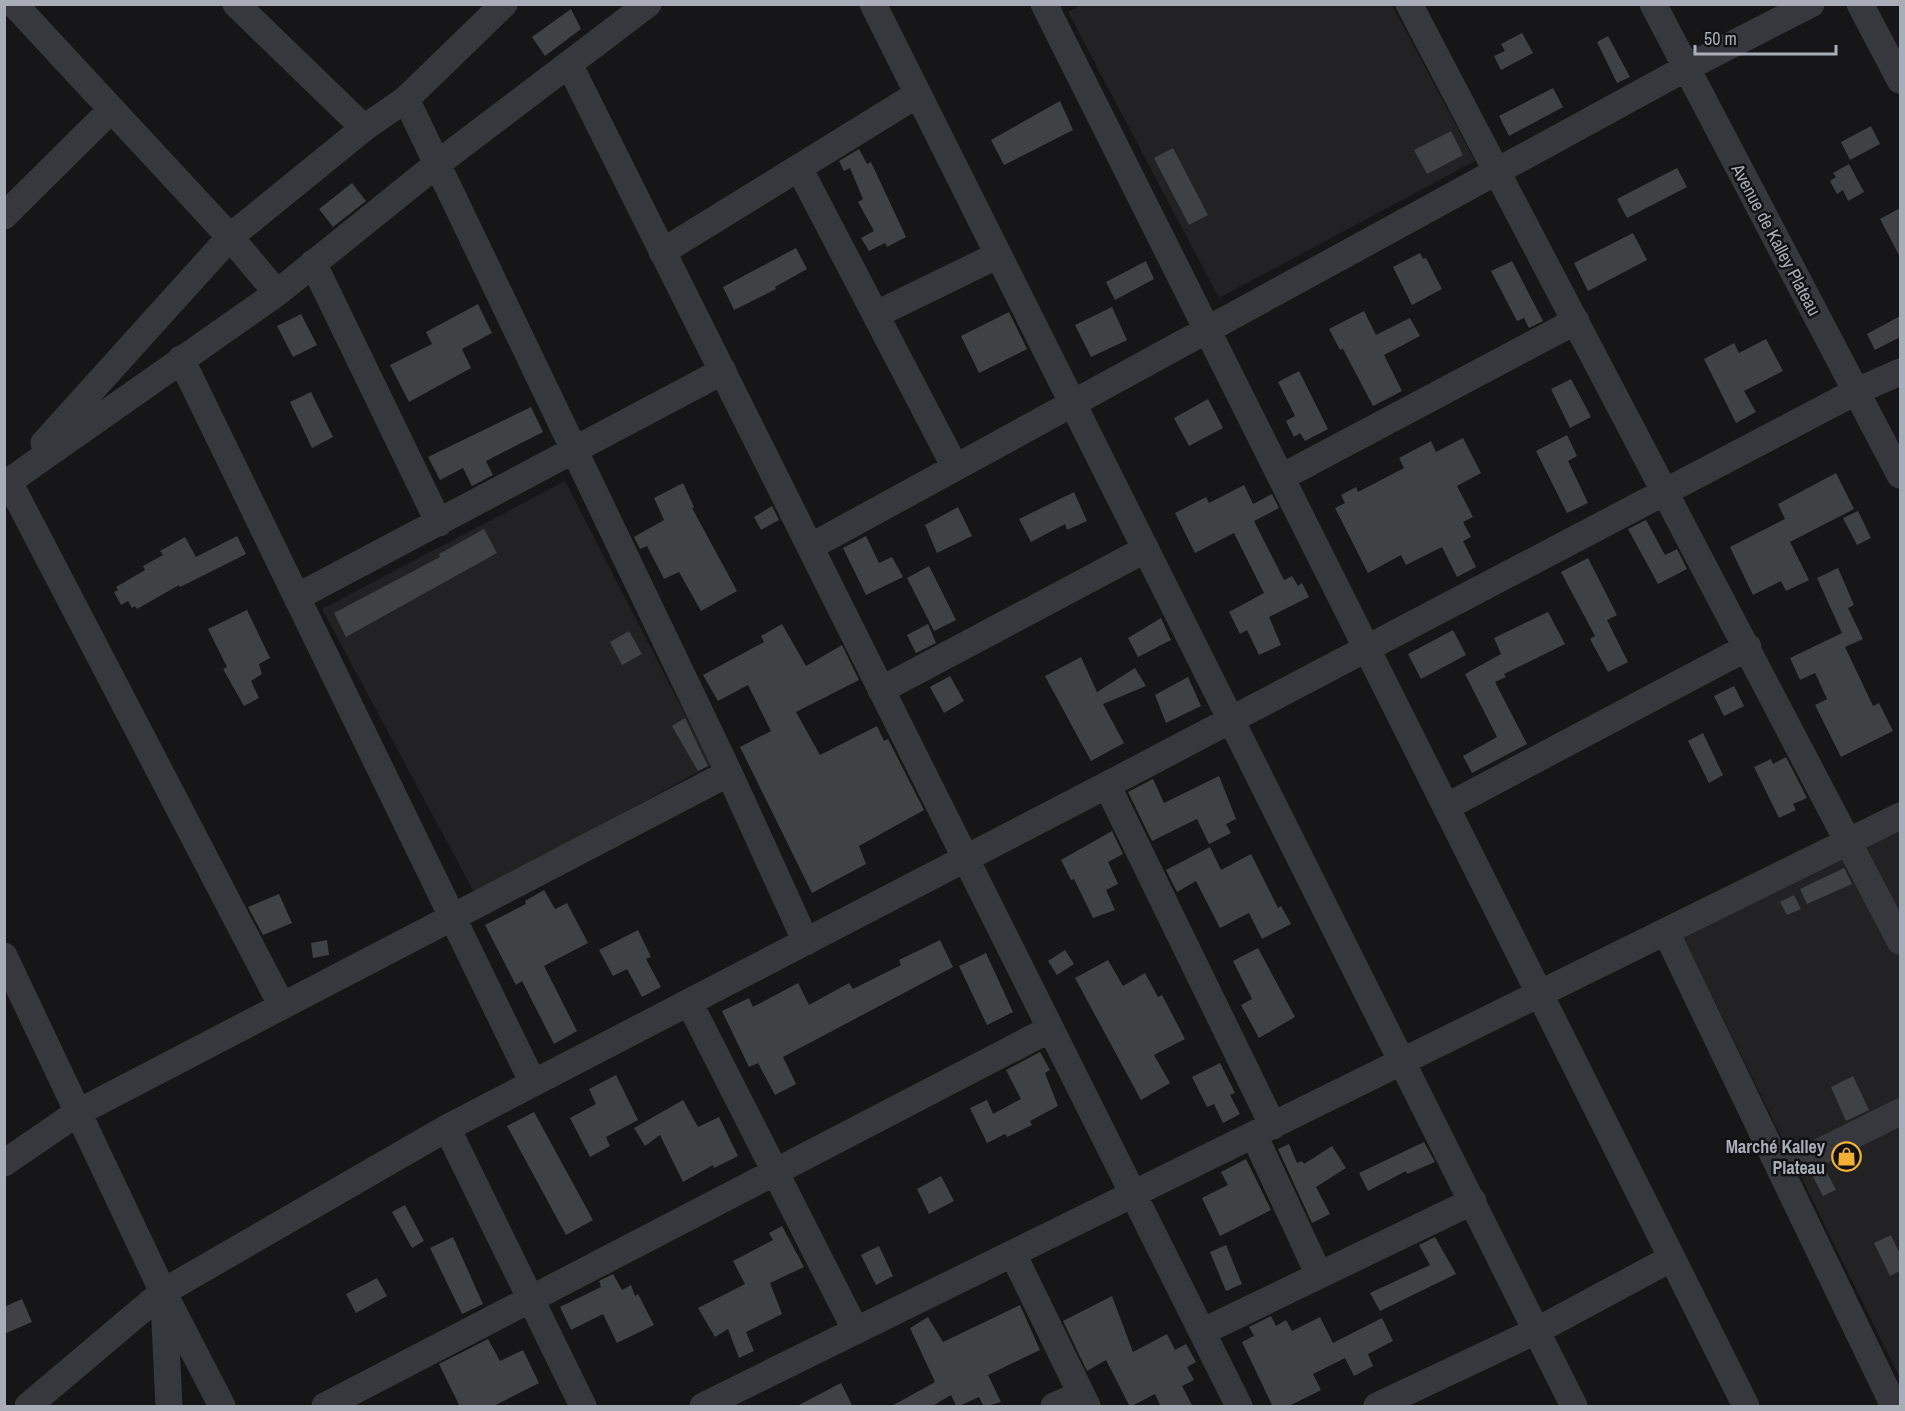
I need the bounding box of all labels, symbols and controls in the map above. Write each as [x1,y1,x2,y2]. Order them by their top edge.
scale bar [1695,18,1836,56]
text: 50 m [1704,26,1737,51]
street label: Avenue de Kalley Plateau [1725,158,1827,320]
place label: Marché Kalley Plateau [1726,1134,1826,1180]
shop icon: Marché Kalley Plateau [1830,1141,1862,1173]

